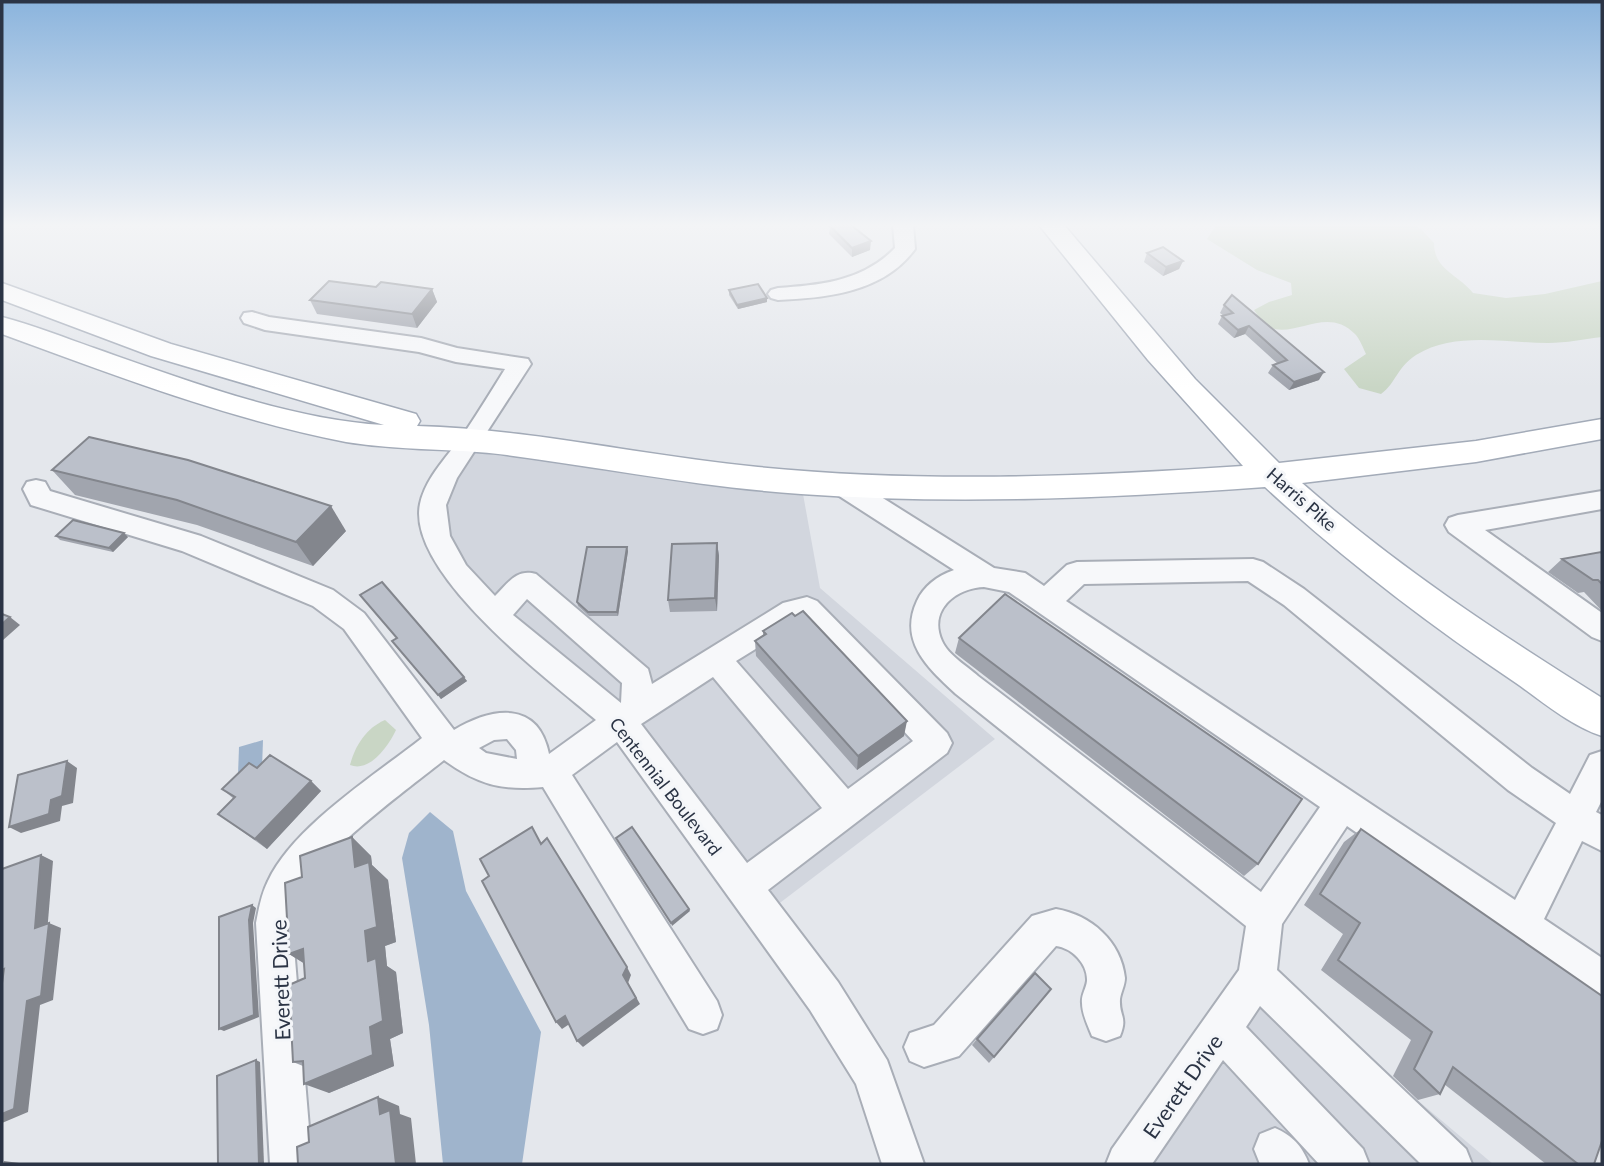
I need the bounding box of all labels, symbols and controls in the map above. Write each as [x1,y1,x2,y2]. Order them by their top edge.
street label: Harris Pike [1263,463,1341,535]
street label: Centennial Boulevard [605,713,727,859]
street label: Everett Drive [265,919,295,1041]
street label: Everett Drive [1137,1029,1227,1143]

